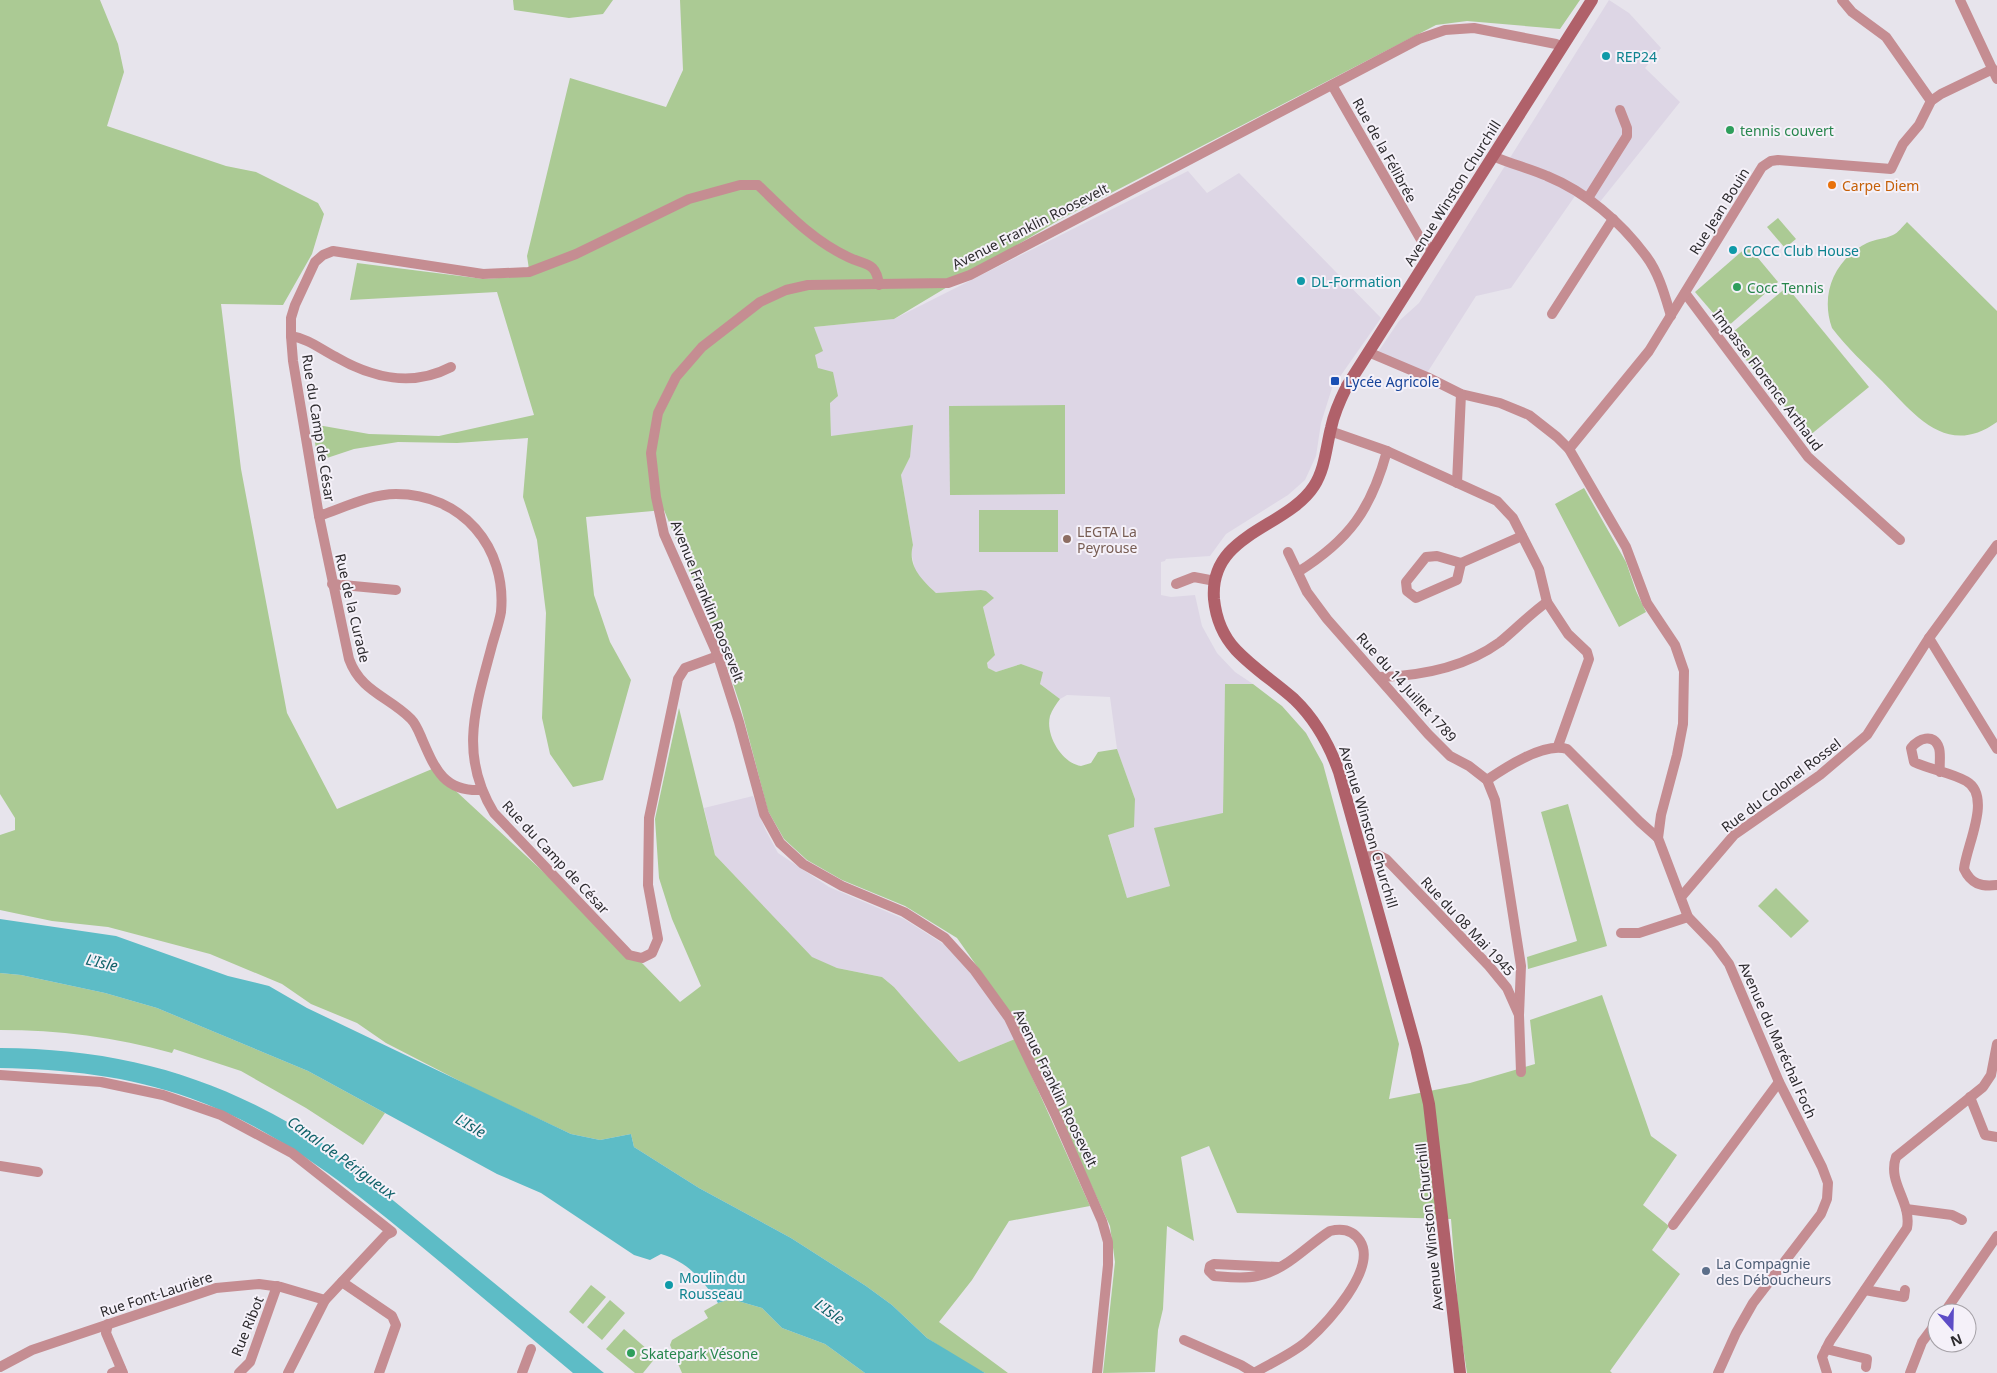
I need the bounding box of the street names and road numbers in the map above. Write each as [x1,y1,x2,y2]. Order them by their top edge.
street label: Rue de la Félibrée [1348,94,1422,206]
street label: Avenue Winston Churchill [1399,117,1505,269]
street label: Rue Jean Bouin [1685,164,1753,258]
street label: Avenue Franklin Roosevelt [949,178,1111,274]
street label: Impasse Florence Arthaud [1709,305,1827,455]
street label: Rue du Camp de César [298,353,340,503]
street label: Avenue Franklin Roosevelt [667,517,749,685]
street label: Rue de la Curade [331,552,375,665]
street label: Rue du 14 Juillet 1789 [1353,628,1461,746]
street label: Rue du Colonel Rossel [1717,734,1845,836]
street label: Avenue Winston Churchill [1335,744,1403,910]
street label: Rue du Camp de César [498,796,614,918]
street label: Rue du 08 Mai 1945 [1417,872,1519,980]
street label: Avenue du Maréchal Foch [1735,959,1821,1121]
street label: Avenue Franklin Roosevelt [1010,1006,1102,1170]
street label: Avenue Winston Churchill [1411,1142,1447,1312]
street label: Rue Font-Laurière [97,1267,215,1321]
street label: Rue Ribot [226,1293,268,1359]

